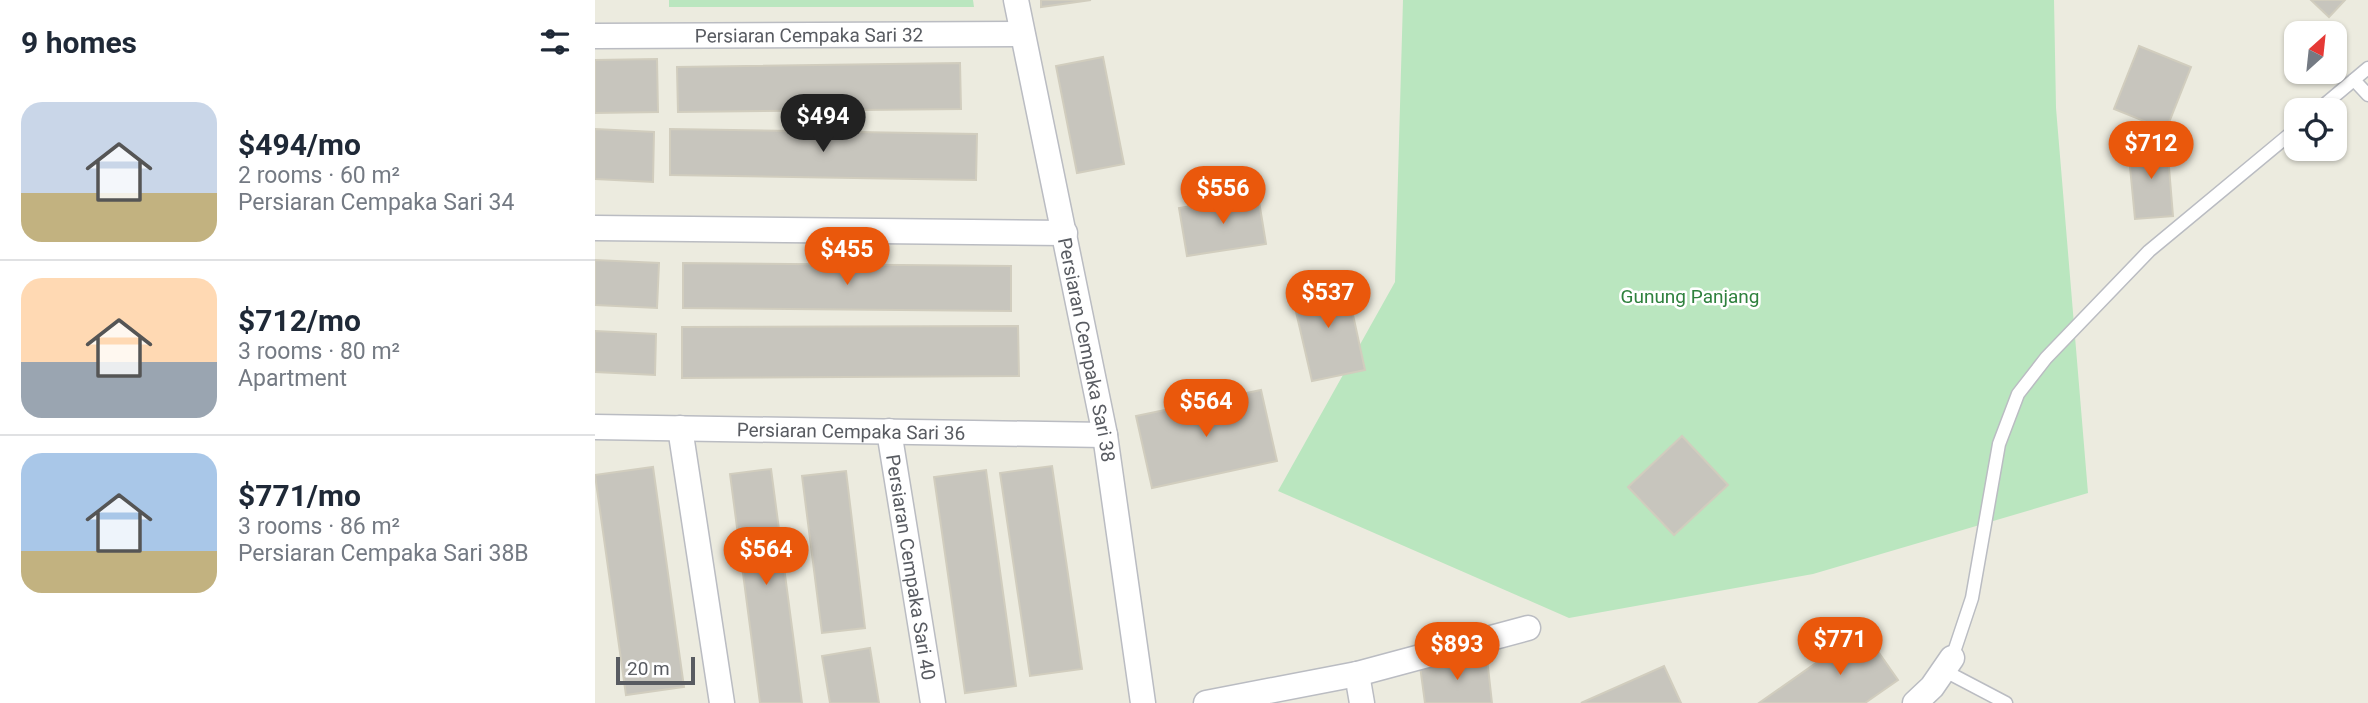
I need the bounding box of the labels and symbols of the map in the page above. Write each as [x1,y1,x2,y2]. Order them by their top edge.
north arrow [2284,21,2347,84]
street label: Persiaran Cempaka Sari 32 [695,23,923,47]
pin: $494 [782,94,864,154]
pin: $712 [2110,122,2192,181]
pin: $556 [1182,166,1264,226]
pin: $455 [806,228,888,287]
street label: Persiaran Cempaka Sari 38 [1053,236,1120,464]
pin: $537 [1287,270,1369,330]
park label: Gunung Panjang [1620,285,1760,308]
pin: $564 [1165,380,1247,439]
street label: Persiaran Cempaka Sari 36 [737,418,965,444]
street label: Persiaran Cempaka Sari 40 [881,453,941,682]
pin: $564 [725,528,807,587]
pin: $771 [1799,618,1881,677]
pin: $893 [1416,622,1498,682]
scale bar [616,654,695,686]

